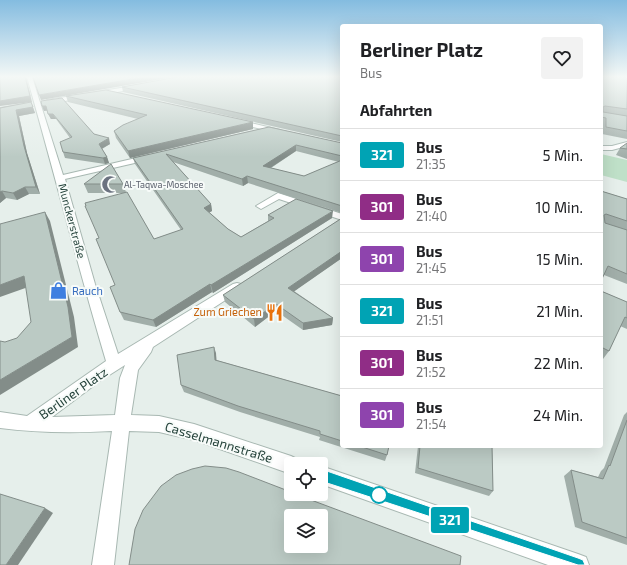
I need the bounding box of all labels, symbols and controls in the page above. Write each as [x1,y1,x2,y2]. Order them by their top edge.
button: heart [541,37,583,79]
text: Berliner Platz [360,38,483,61]
text: Bus [360,65,382,81]
text: Abfahrten [360,101,432,119]
text: Bus [416,138,442,156]
text: 321 [371,146,393,163]
text: 5 Min. [543,146,583,164]
text: 21:35 [416,156,446,172]
mosque icon: Al-Taqwa-Moschee [101,175,121,195]
place label: Al-Taqwa-Moschee [124,179,204,190]
street label: Munckerstraße [56,182,89,260]
text: Bus [416,190,442,208]
text: 301 [371,198,393,215]
text: 10 Min. [536,198,583,216]
text: 21:40 [416,208,447,224]
text: Bus [416,242,442,260]
text: 301 [371,250,393,267]
text: 15 Min. [537,250,583,268]
text: 21:45 [416,260,447,276]
shop icon: Rauch [49,281,69,301]
place label: Rauch [72,284,103,297]
text: Bus [416,294,442,312]
restaurant icon: Zum Griechen [265,302,285,322]
text: 321 [371,302,393,319]
text: 21 Min. [536,302,583,320]
place label: Zum Griechen [193,305,262,318]
text: 21:51 [416,312,444,328]
text: Bus [416,346,442,364]
text: 301 [371,354,393,371]
text: 22 Min. [534,354,583,372]
street label: Berliner Platz [36,364,110,422]
text: 21:52 [416,364,446,380]
text: Bus [416,398,442,416]
text: 301 [371,406,393,423]
text: 24 Min. [533,406,583,424]
text: 21:54 [416,416,447,432]
street label: Casselmannstraße [163,418,275,466]
map controls [284,457,328,553]
button: locate [284,457,328,501]
unlabelled marker [370,486,388,504]
line badge: 321 [427,507,473,533]
button: layers [284,509,328,553]
text: 321 [439,511,461,528]

